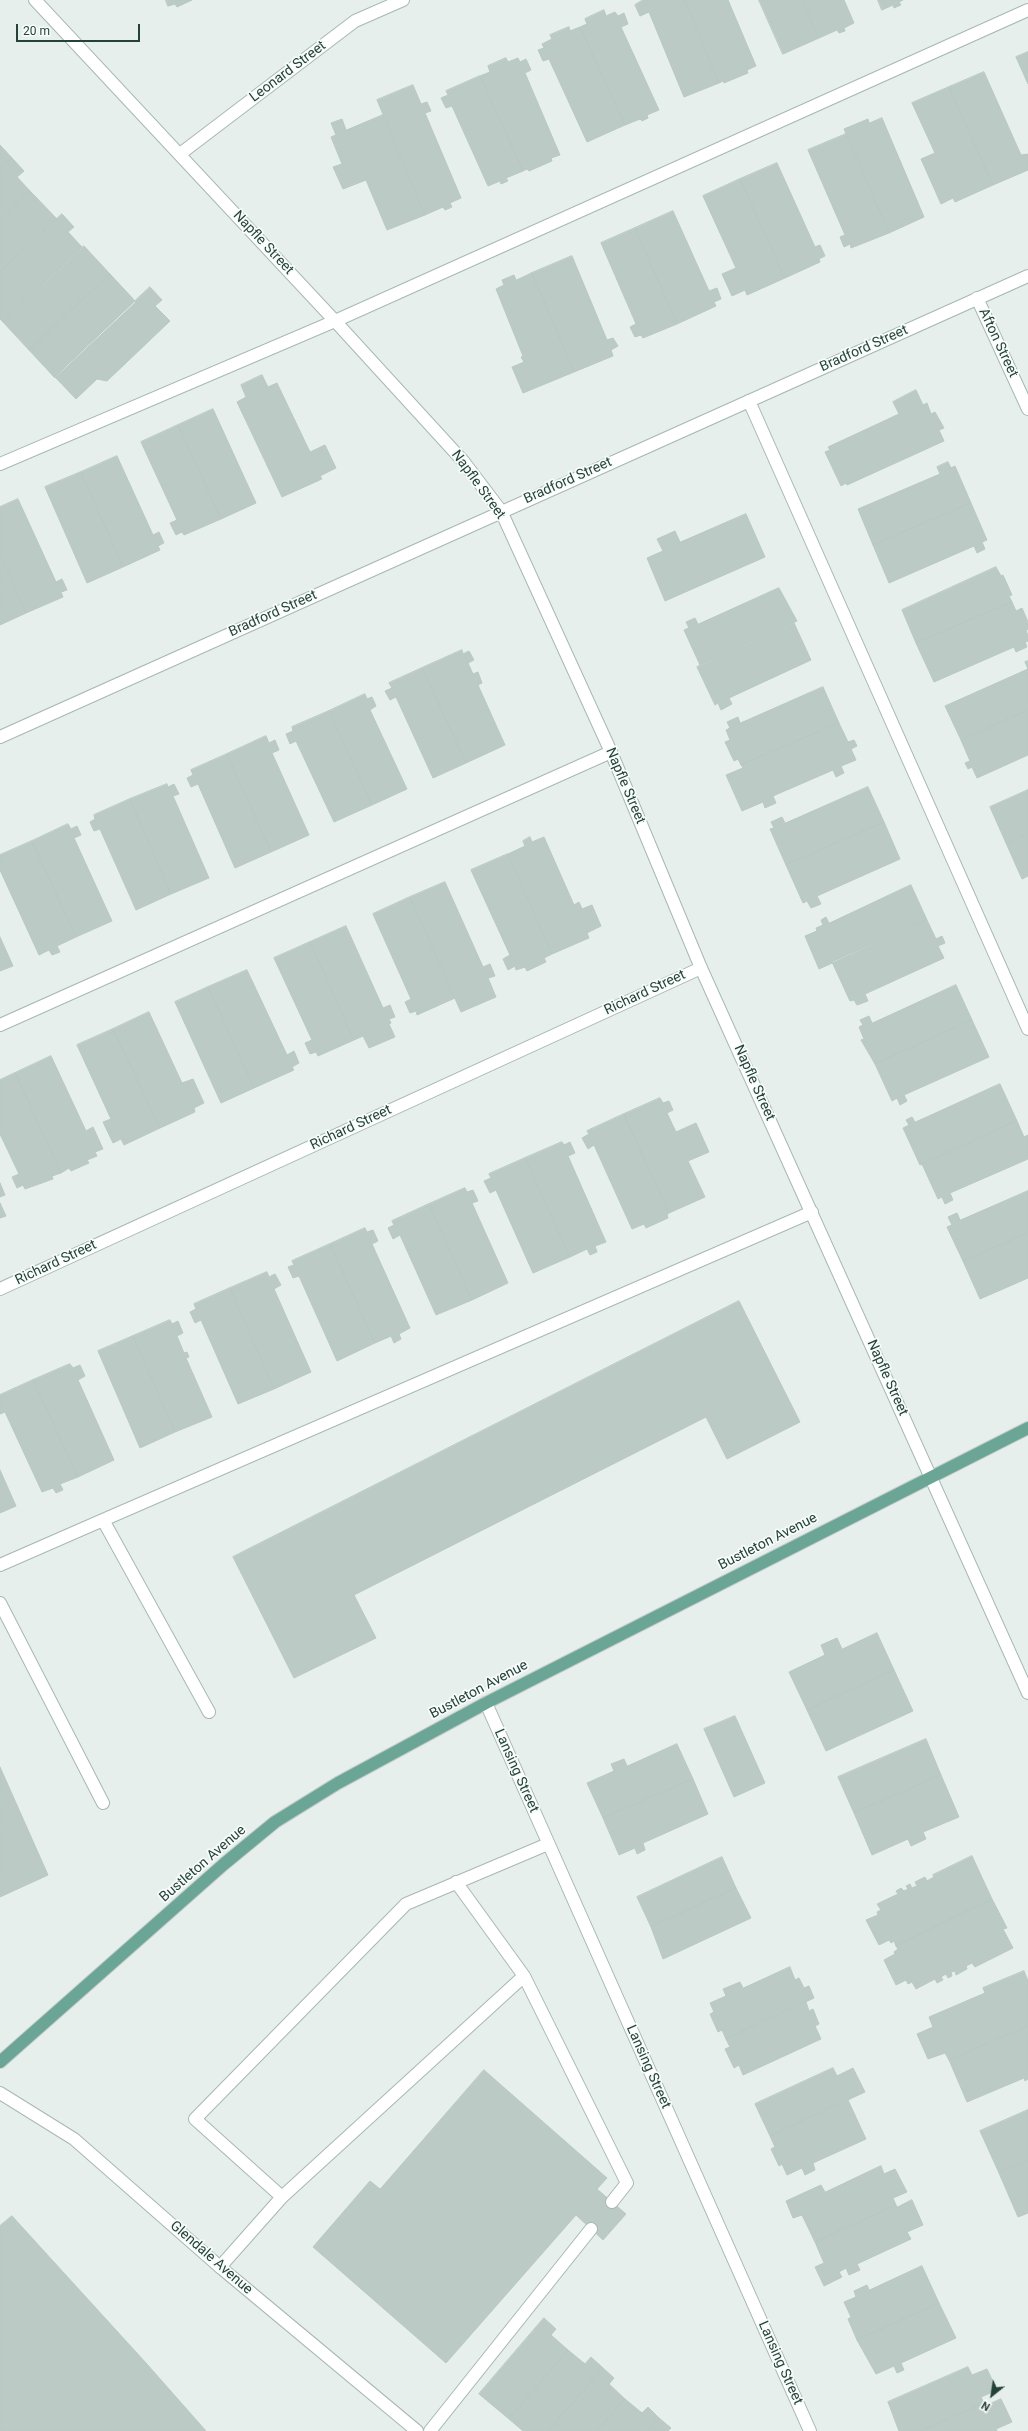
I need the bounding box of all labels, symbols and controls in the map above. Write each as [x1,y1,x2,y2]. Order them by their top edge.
scale bar [18,16,142,42]
text: 20 m [23,24,50,38]
street label: Leonard Street [247,38,329,106]
street label: Napfle Street [229,208,297,278]
street label: Afton Street [975,306,1021,380]
street label: Bradford Street [817,322,911,376]
street label: Napfle Street [447,447,509,523]
street label: Bradford Street [521,454,615,508]
street label: Bradford Street [226,587,320,641]
street label: Napfle Street [601,745,649,827]
street label: Richard Street [602,967,688,1019]
street label: Napfle Street [730,1042,778,1124]
street label: Richard Street [308,1102,394,1154]
street label: Richard Street [13,1237,99,1289]
street label: Napfle Street [863,1337,911,1419]
street label: Bustleton Avenue [716,1510,820,1574]
street label: Bustleton Avenue [427,1657,531,1723]
street label: Lansing Street [490,1727,542,1815]
street label: Bustleton Avenue [157,1822,249,1906]
street label: Lansing Street [622,2023,674,2111]
street label: Glendale Avenue [166,2218,256,2298]
street label: Lansing Street [754,2319,806,2407]
north arrow [972,2375,1012,2415]
text: N [979,2398,992,2413]

